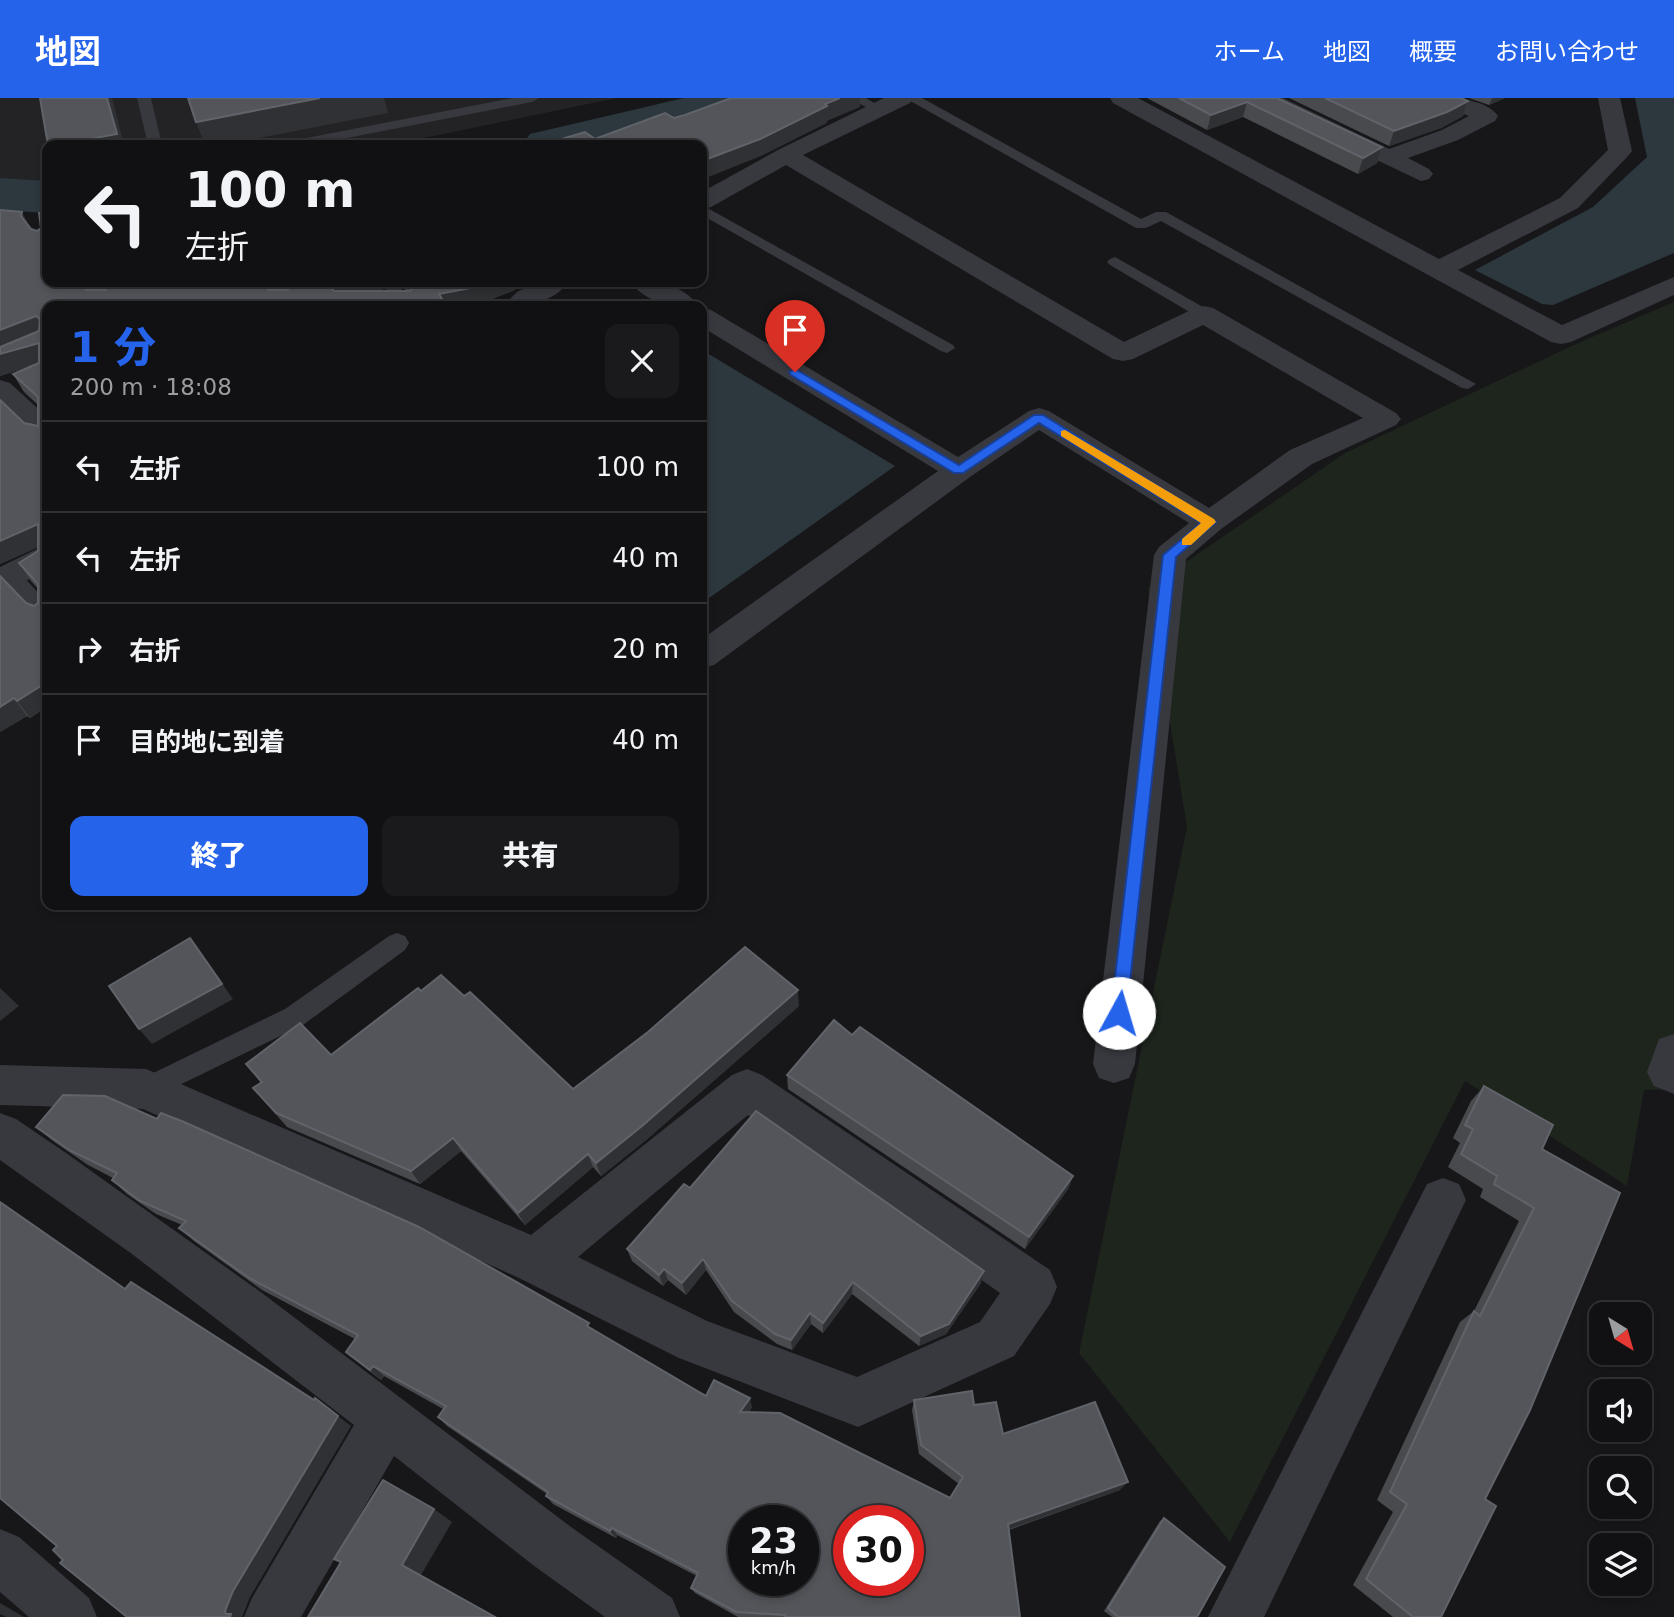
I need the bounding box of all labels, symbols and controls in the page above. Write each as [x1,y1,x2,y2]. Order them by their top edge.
text: 地図 [35,32,101,71]
text: ホーム [1214,38,1285,66]
text: 地図 [1323,38,1371,66]
text: 概要 [1409,38,1457,66]
text: お問い合わせ [1495,38,1639,66]
text: 100 m [185,162,355,219]
icon: left [70,168,161,259]
text: 左折 [185,228,249,266]
pin [765,300,825,372]
icon: arrive [776,311,814,349]
text: 1 分 [70,323,156,372]
button: close [605,324,679,398]
text: 200 m · 18:08 [70,374,232,400]
icon: left [70,448,108,486]
text: 100 m [596,452,679,482]
text: 左折 [129,454,181,484]
icon: left [70,539,108,577]
text: 40 m [612,543,679,573]
text: 左折 [129,545,181,575]
icon: right [70,630,108,668]
text: 20 m [612,634,679,664]
text: 右折 [129,636,181,666]
icon: arrive [70,721,108,759]
text: 40 m [612,725,679,755]
text: 目的地に到着 [129,727,285,757]
button: 終了 [70,816,368,896]
button: 共有 [382,816,679,896]
position arrow [1082,976,1156,1050]
north arrow [1589,1302,1652,1365]
map controls [1589,1302,1652,1596]
button: sound [1589,1379,1652,1442]
button: search [1589,1456,1652,1519]
speed limit sign: 30 [833,1505,924,1596]
text: 23 [749,1521,798,1561]
button: layers [1589,1533,1652,1596]
text: km/h [751,1557,796,1578]

